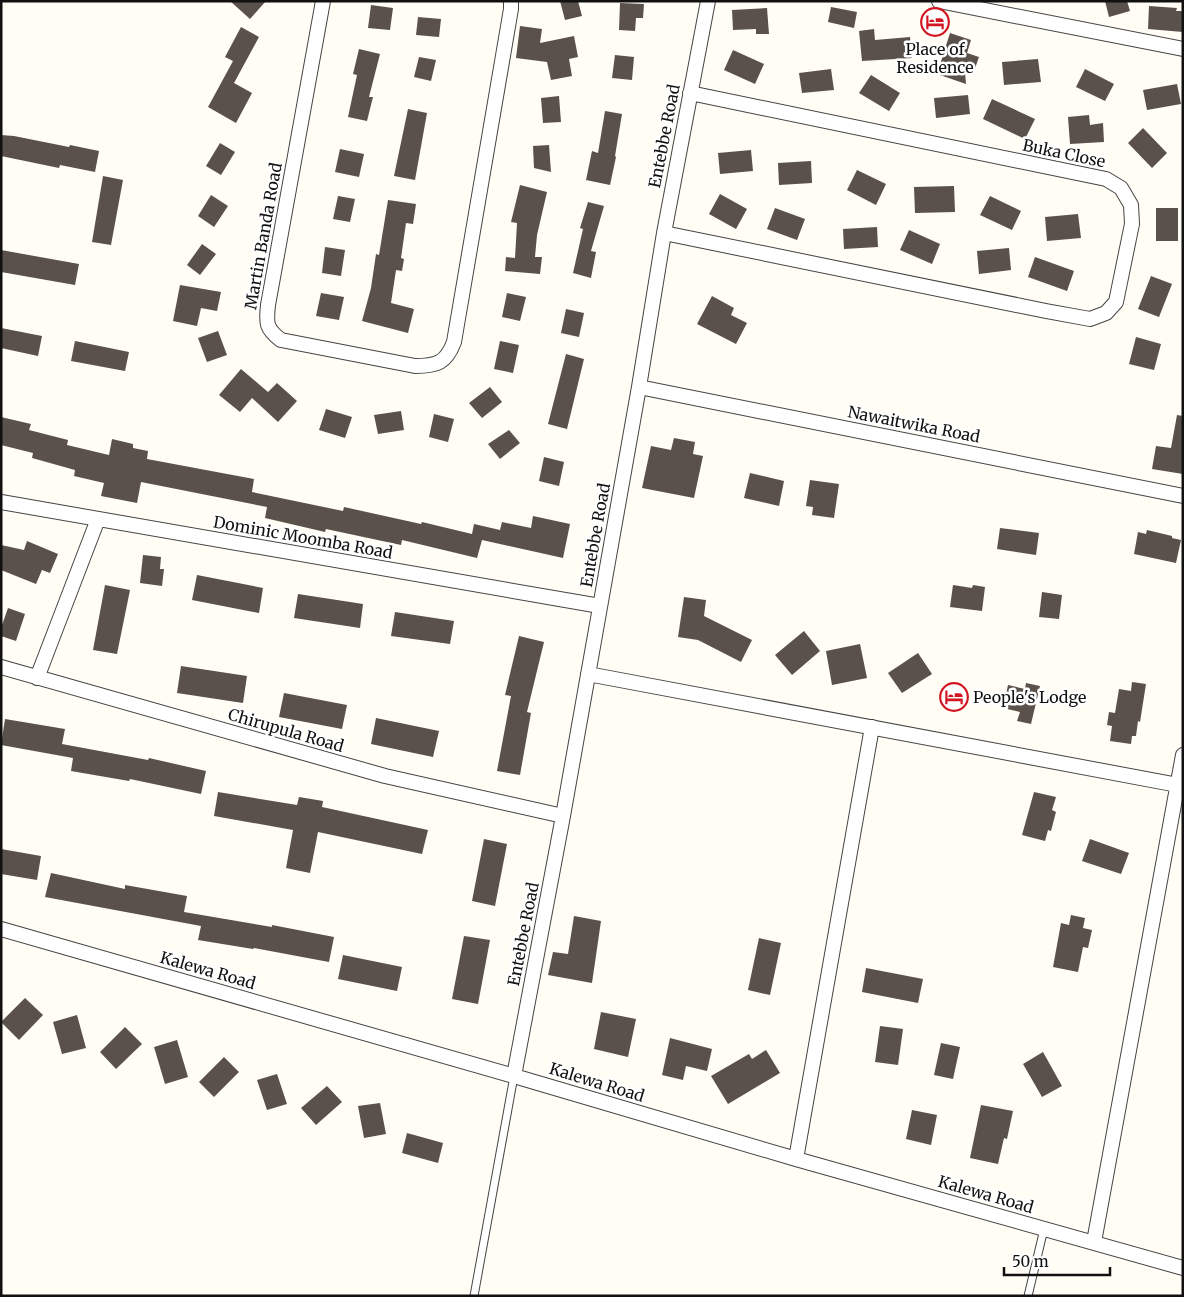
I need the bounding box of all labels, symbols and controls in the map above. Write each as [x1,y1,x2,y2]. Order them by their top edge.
hotel icon: Place of Residence [920,7,950,37]
place label: Place of Residence [896,39,974,77]
street label: Entebbe Road [644,82,684,190]
street label: Buka Close [1021,134,1107,172]
street label: Martin Banda Road [240,161,286,311]
street label: Nawaitwika Road [846,401,982,447]
street label: Entebbe Road [576,481,614,589]
street label: Dominic Moomba Road [212,511,395,563]
hotel icon: People's Lodge [939,682,969,712]
place label: People's Lodge [973,687,1086,707]
street label: Chirupula Road [226,704,346,756]
street label: Entebbe Road [503,880,543,988]
street label: Kalewa Road [158,947,258,993]
street label: Kalewa Road [547,1058,647,1106]
street label: Kalewa Road [936,1171,1036,1217]
scale bar [1004,1244,1110,1276]
text: 50 m [1012,1252,1049,1271]

